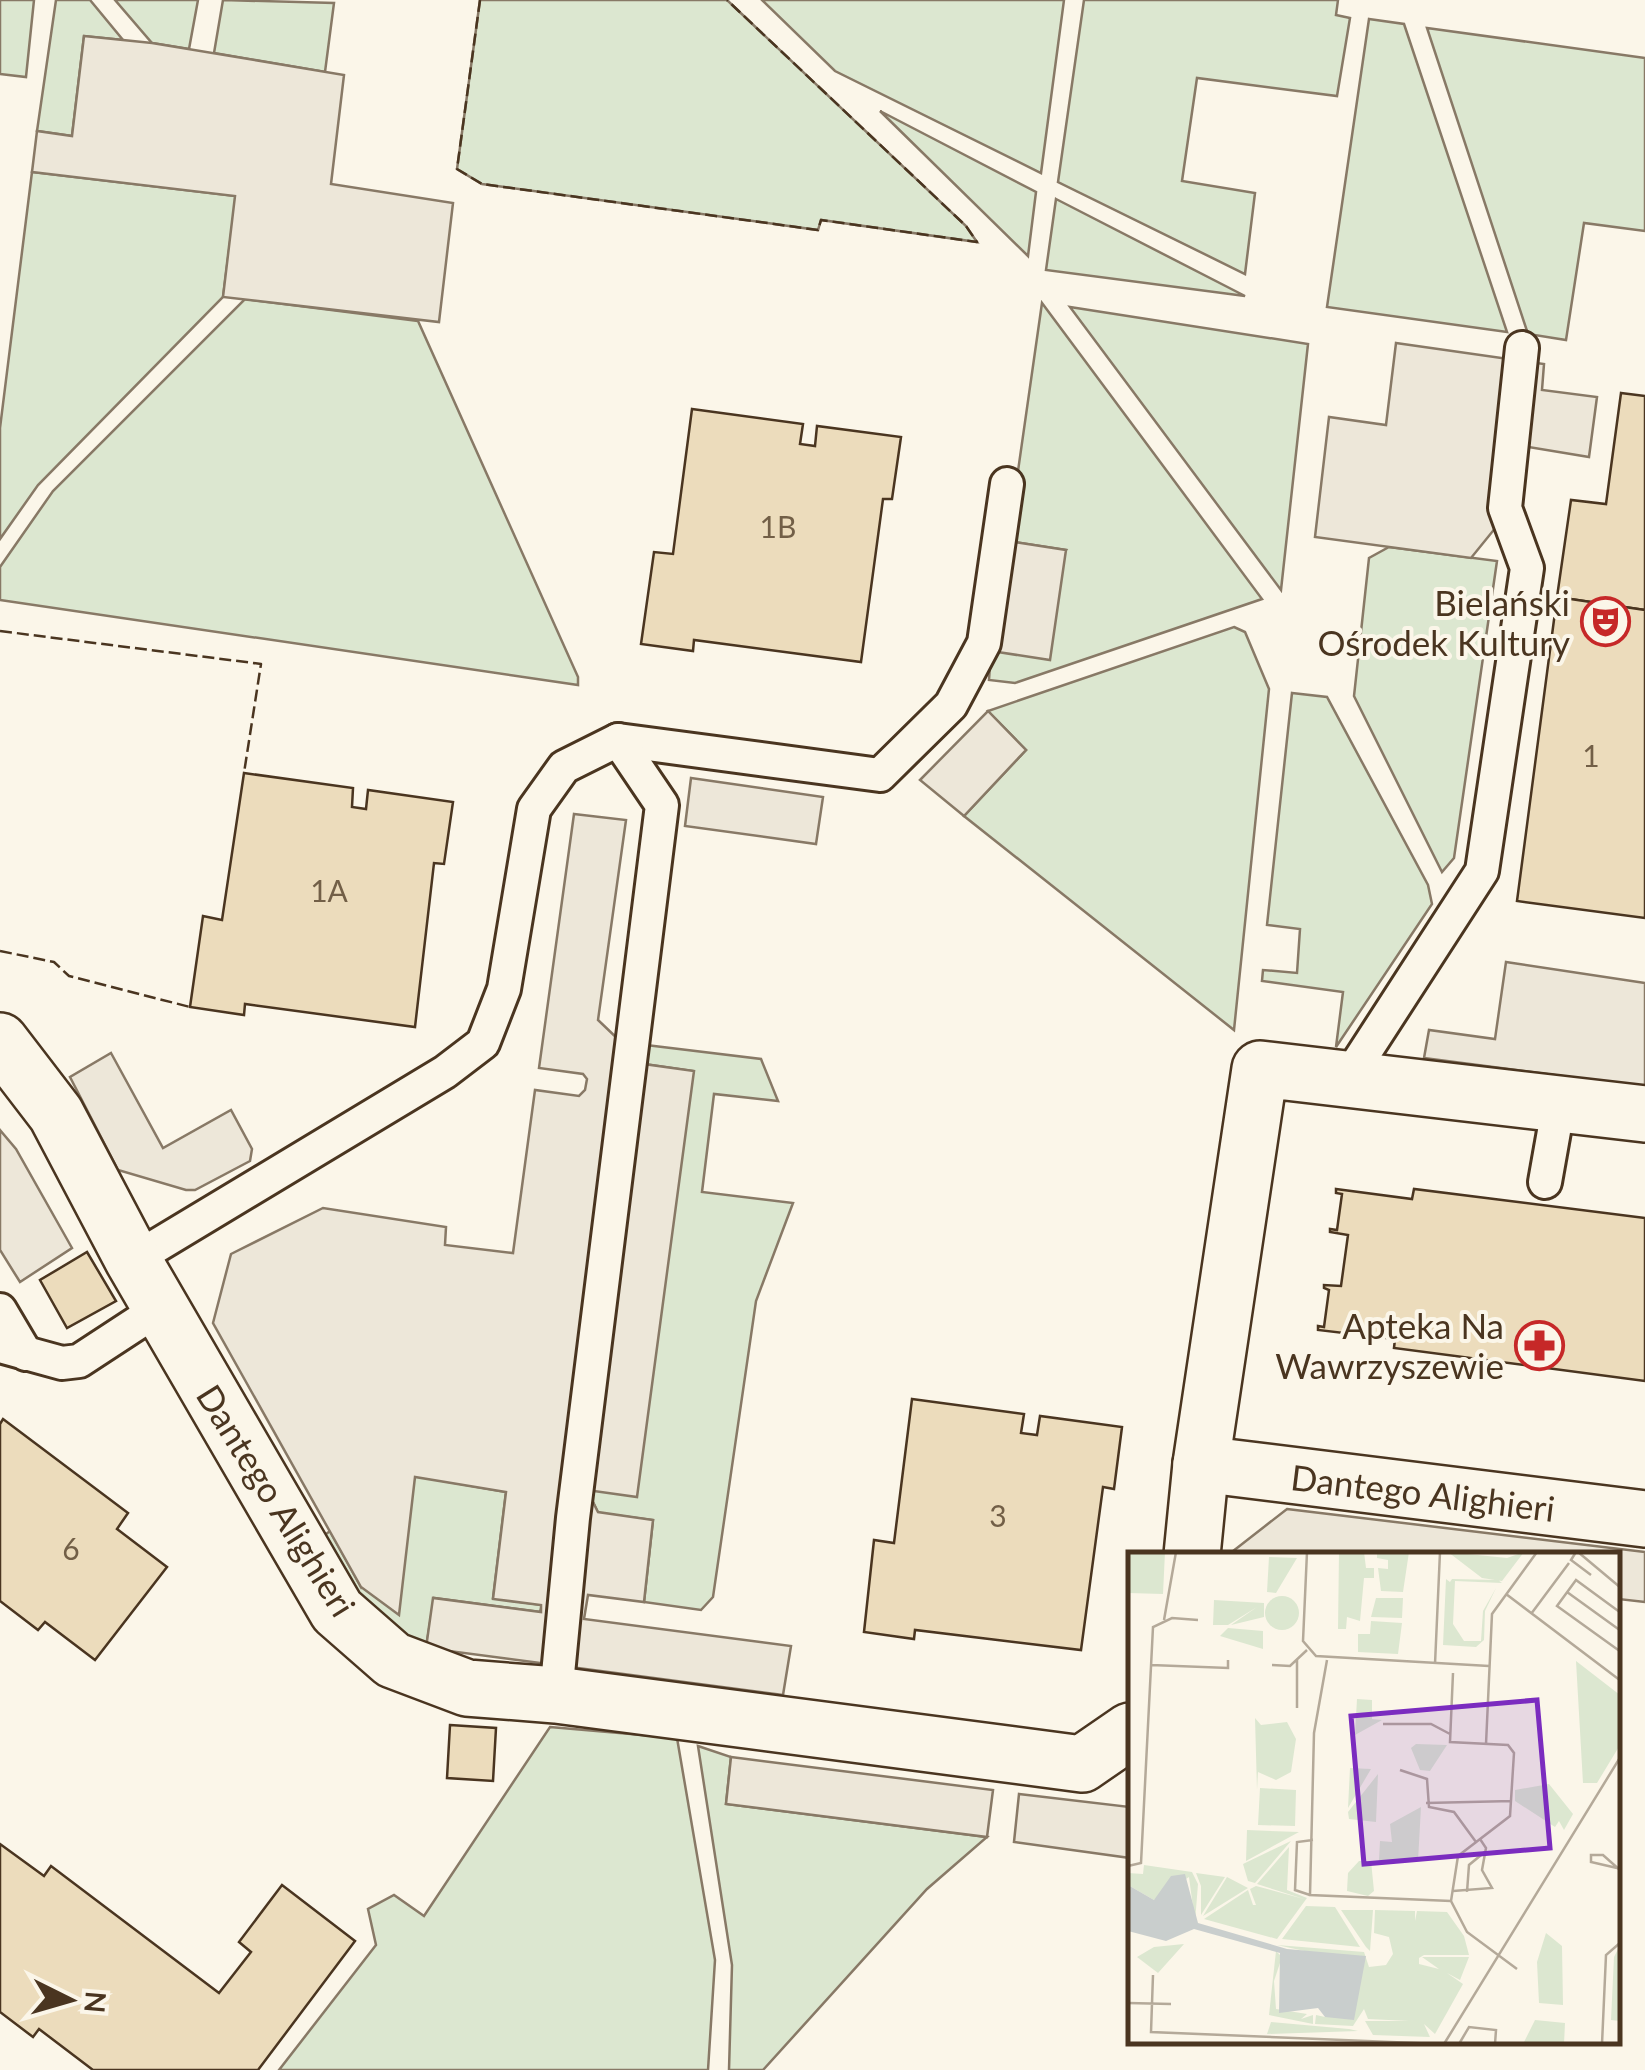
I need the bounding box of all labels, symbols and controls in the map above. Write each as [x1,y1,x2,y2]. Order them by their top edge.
house number: 1B [760,508,796,544]
place label: Bielański Ośrodek Kultury [1318,581,1570,663]
theatre icon: Bielański Ośrodek Kultury [1579,596,1631,648]
house number: 1 [1582,737,1600,773]
house number: 1A [310,872,349,908]
place label: Apteka Na Wawrzyszewie [1275,1304,1504,1386]
pharmacy icon: Apteka Na Wawrzyszewie [1513,1319,1565,1371]
street label: Dantego Alighieri [189,1376,365,1624]
street label: Dantego Alighieri [1289,1455,1557,1529]
house number: 3 [989,1497,1007,1533]
house number: 6 [62,1530,80,1566]
inset map [1128,1552,1620,2045]
north arrow [20,1950,120,2050]
text: N [78,1990,114,2014]

